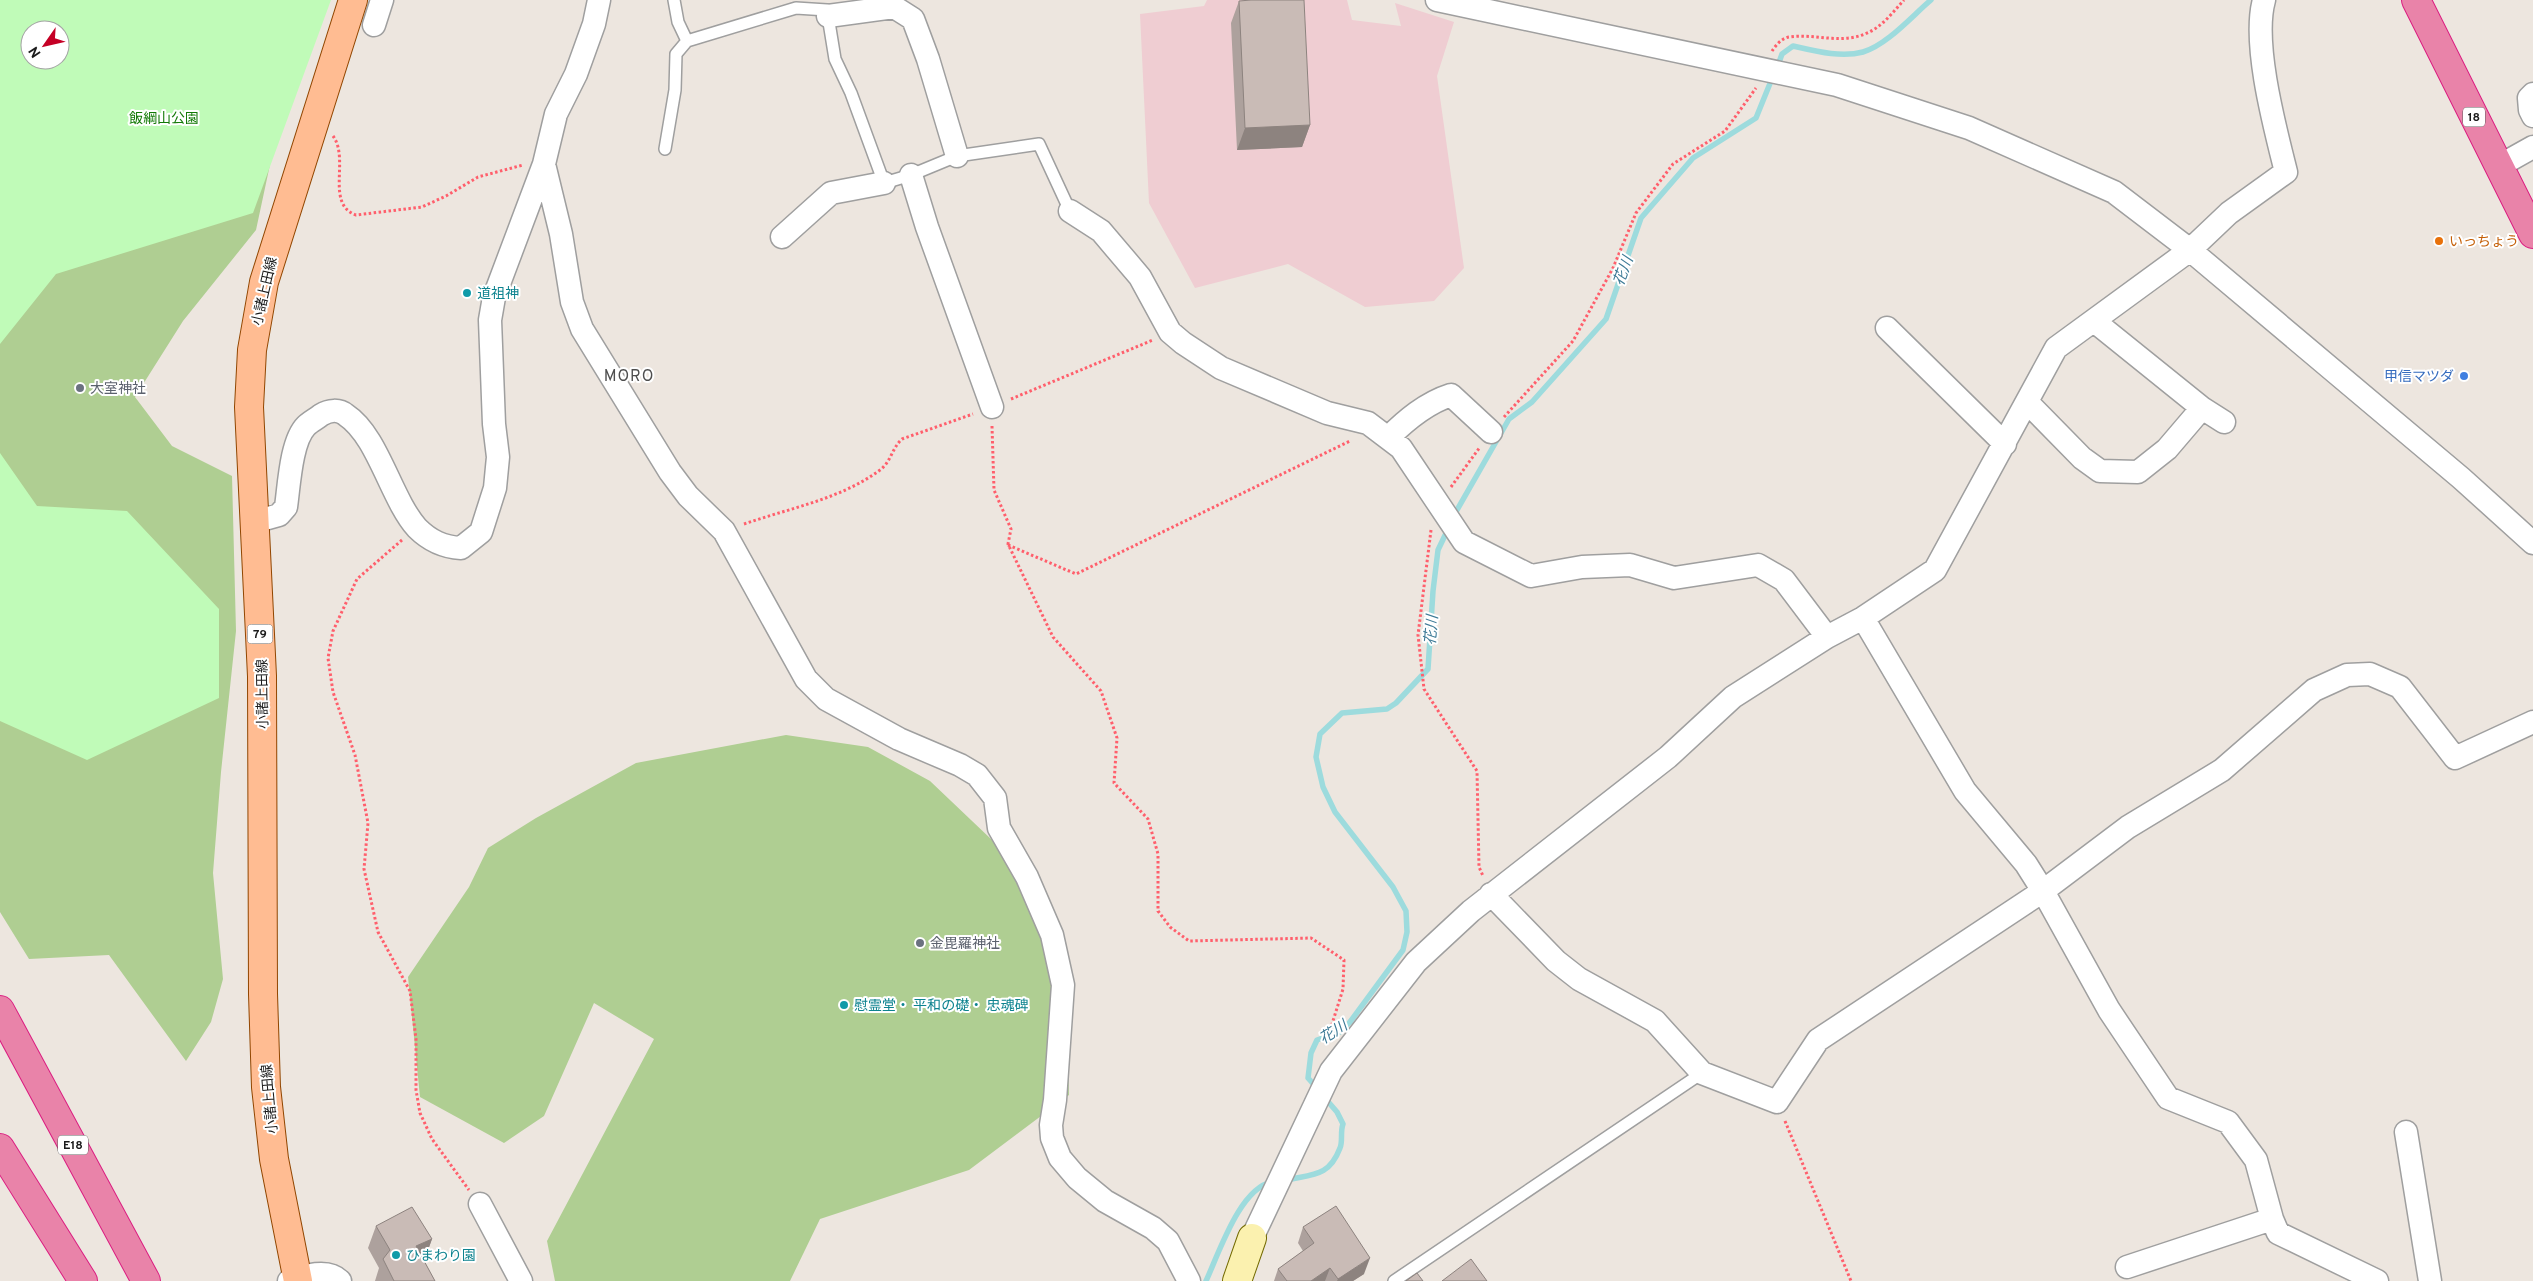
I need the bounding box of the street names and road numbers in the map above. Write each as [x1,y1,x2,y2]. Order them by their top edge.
road number: 18 [2463,108,2485,126]
street label: 小諸上田線 [249,255,282,327]
road number: 79 [248,624,272,644]
street label: 小諸上田線 [254,659,273,729]
street label: 小諸上田線 [259,1063,282,1134]
road number: E18 [58,1136,88,1154]

